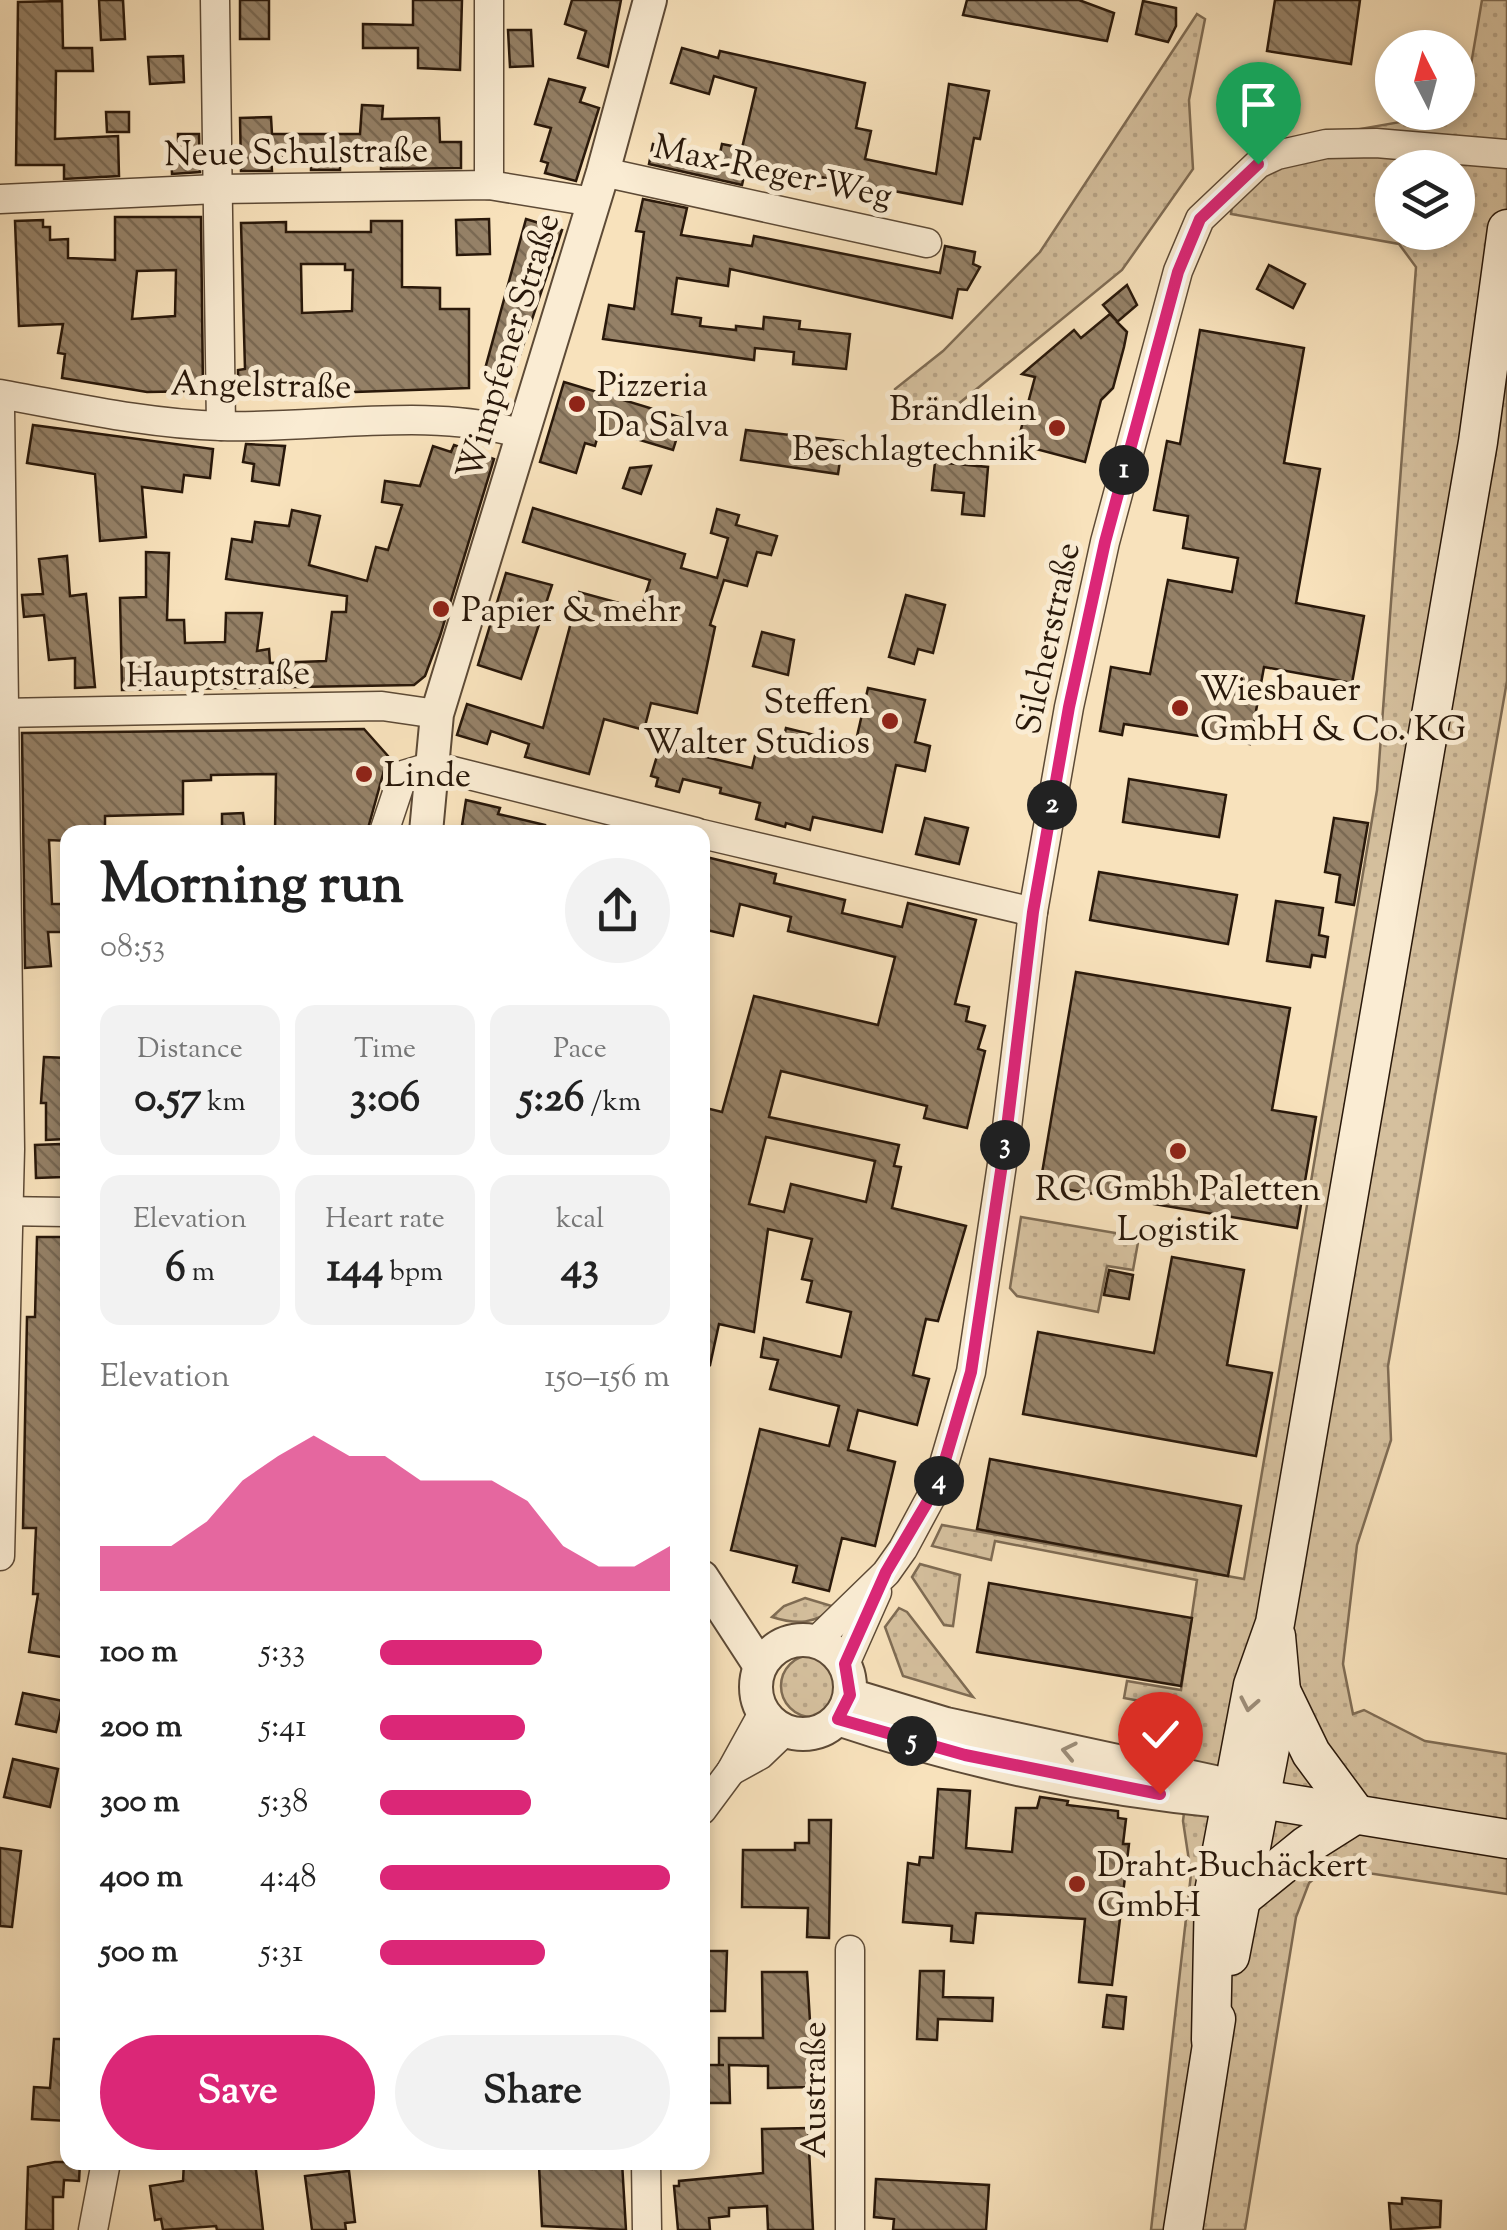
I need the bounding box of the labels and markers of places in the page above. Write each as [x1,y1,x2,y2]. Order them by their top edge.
pin [1216,62,1301,165]
place label: Pizzeria Da Salva [597,362,729,453]
place label: Brändlein Beschlagtechnik [792,386,1037,477]
marker: Pizzeria Da Salva [566,393,588,415]
marker: Brändlein Beschlagtechnik [1046,417,1068,439]
pin: 1 [1099,445,1149,495]
place label: Papier & mehr [461,587,681,638]
marker: Papier & mehr [430,598,452,620]
place label: Wiesbauer GmbH & Co. KG [1200,666,1466,757]
place label: Steffen Walter Studios [643,679,870,770]
marker: Wiesbauer GmbH & Co. KG [1169,697,1191,719]
marker: Steffen Walter Studios [879,710,901,732]
place label: Linde [384,752,471,803]
marker: Linde [353,763,375,785]
pin: 2 [1027,780,1077,830]
pin: 3 [980,1120,1030,1170]
marker: RC Gmbh Paletten Logistik [1167,1140,1189,1162]
place label: RC Gmbh Paletten Logistik [1035,1166,1321,1257]
pin: 4 [914,1456,964,1506]
pin [1118,1692,1203,1795]
pin: 5 [887,1716,937,1766]
place label: Draht-Buchäckert GmbH [1097,1842,1368,1933]
marker: Draht-Buchäckert GmbH [1066,1873,1088,1895]

